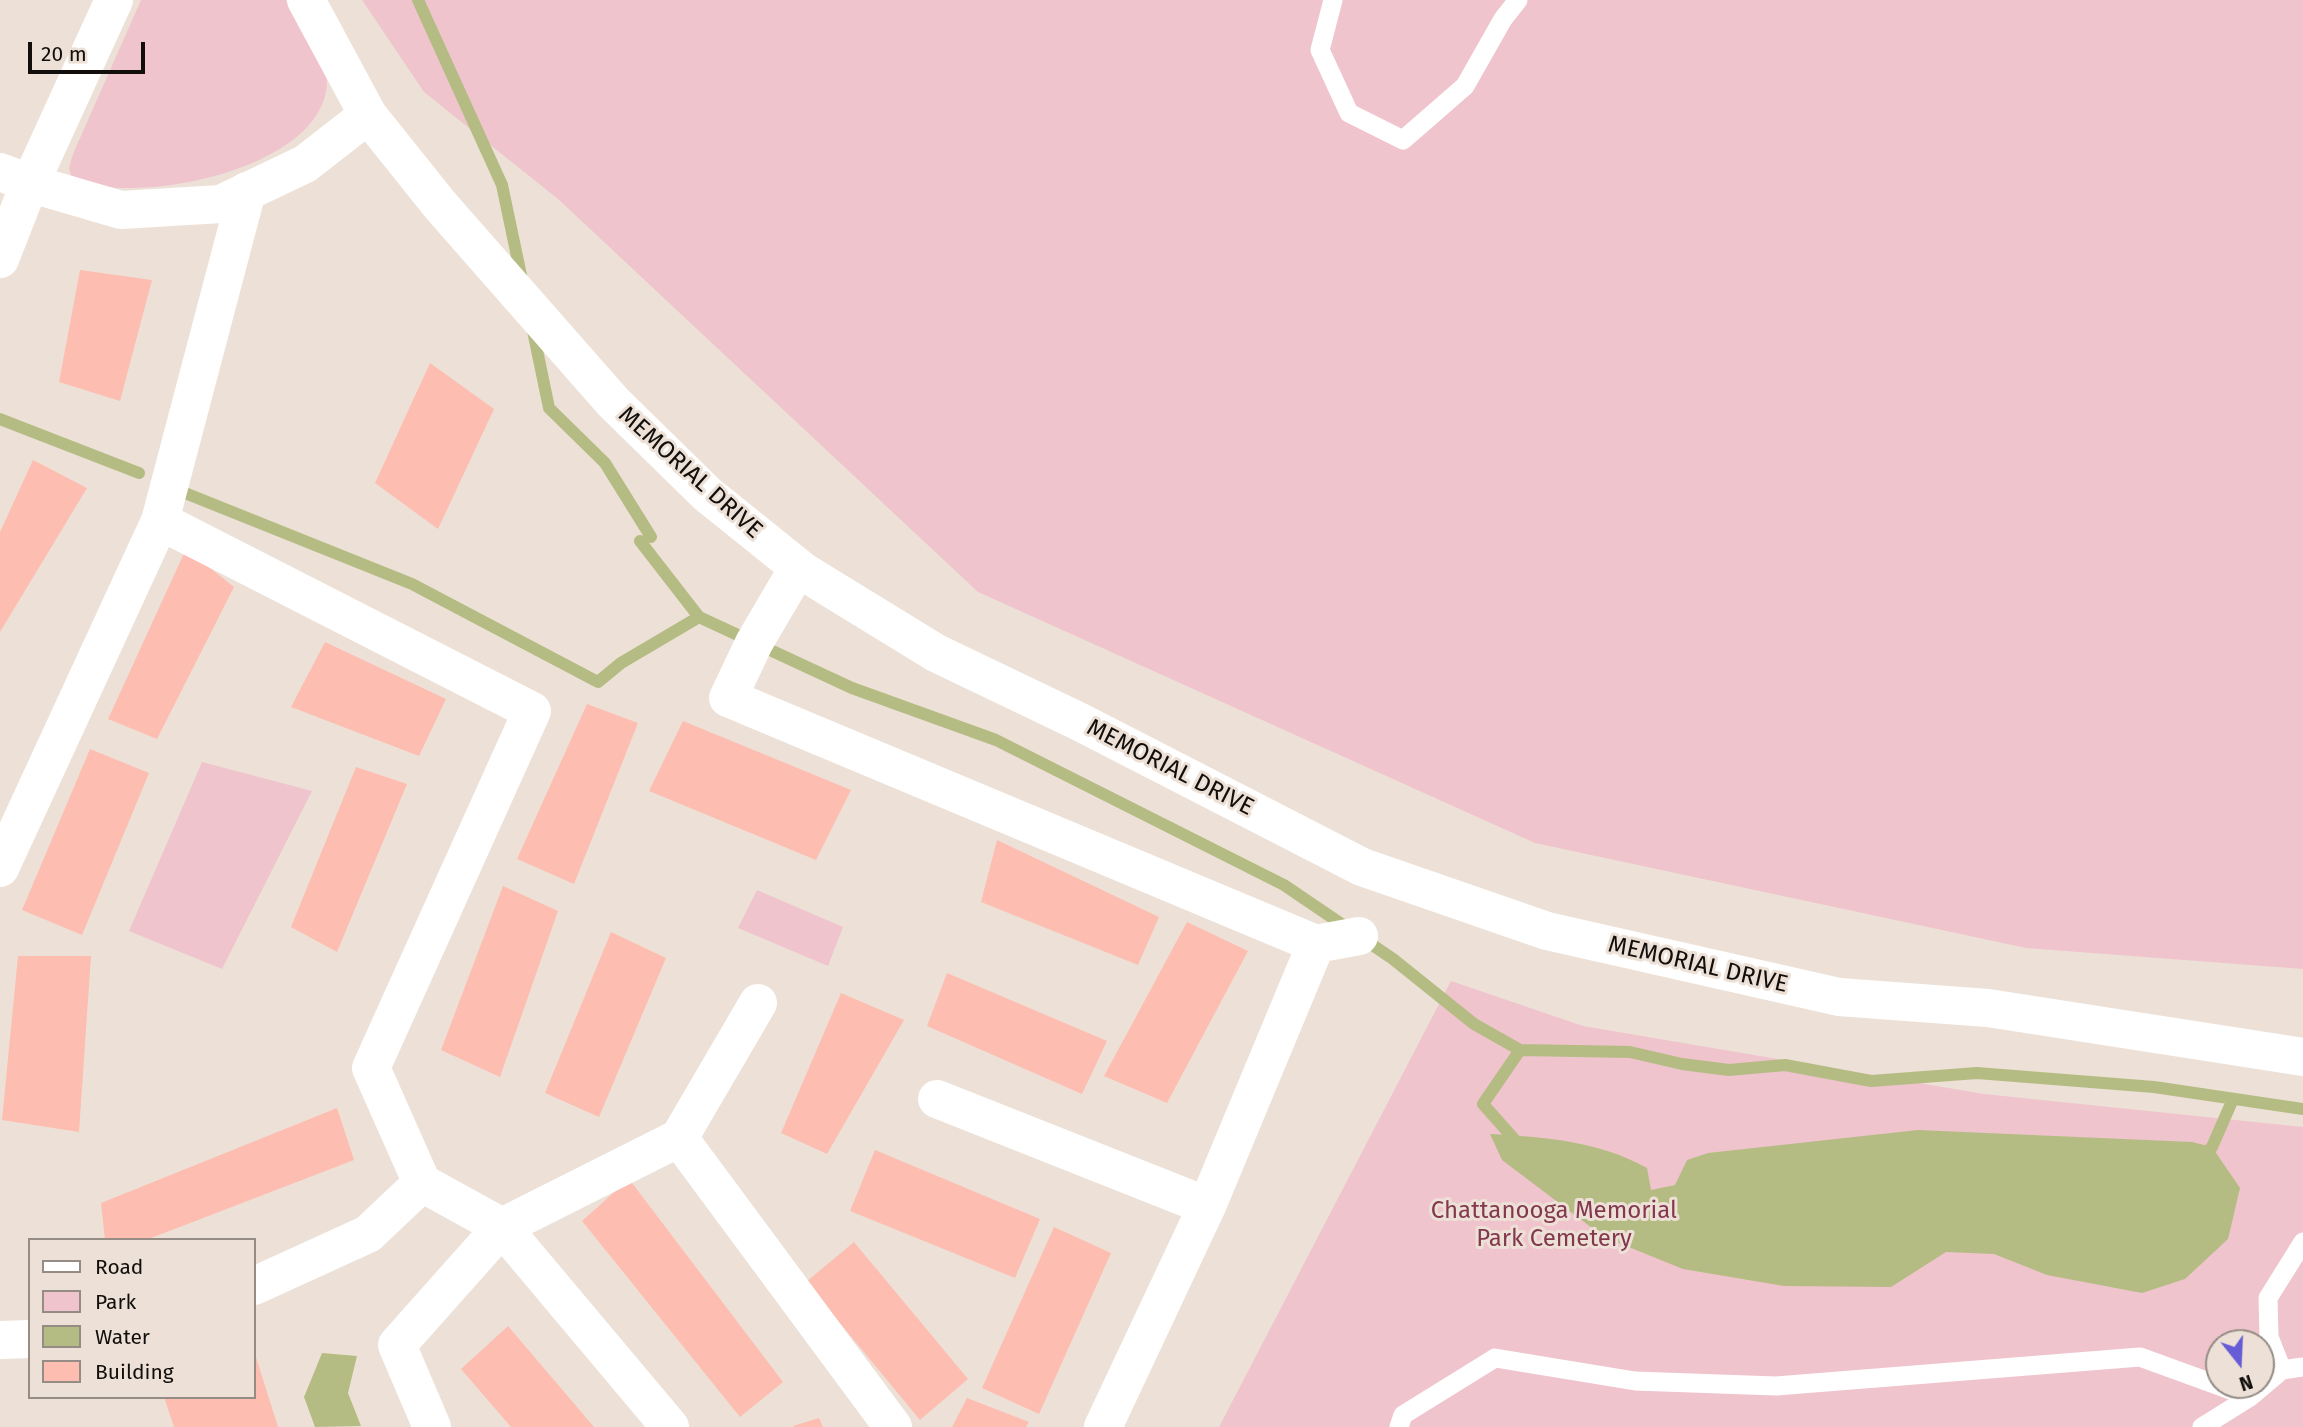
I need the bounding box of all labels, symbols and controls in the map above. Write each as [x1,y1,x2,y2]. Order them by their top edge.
scale bar [32,28,149,72]
text: 20 m [41,41,87,67]
street label: MEMORIAL DRIVE [612,401,768,545]
street label: MEMORIAL DRIVE [1082,714,1258,822]
street label: MEMORIAL DRIVE [1605,930,1791,1000]
park label: Chattanooga Memorial Park Cemetery [1431,1197,1677,1253]
legend [28,1238,256,1399]
text: Road [95,1254,143,1280]
text: Park [95,1289,136,1315]
text: Water [95,1324,150,1350]
north arrow [2205,1329,2275,1399]
text: Building [95,1359,174,1385]
text: N [2236,1370,2256,1395]

